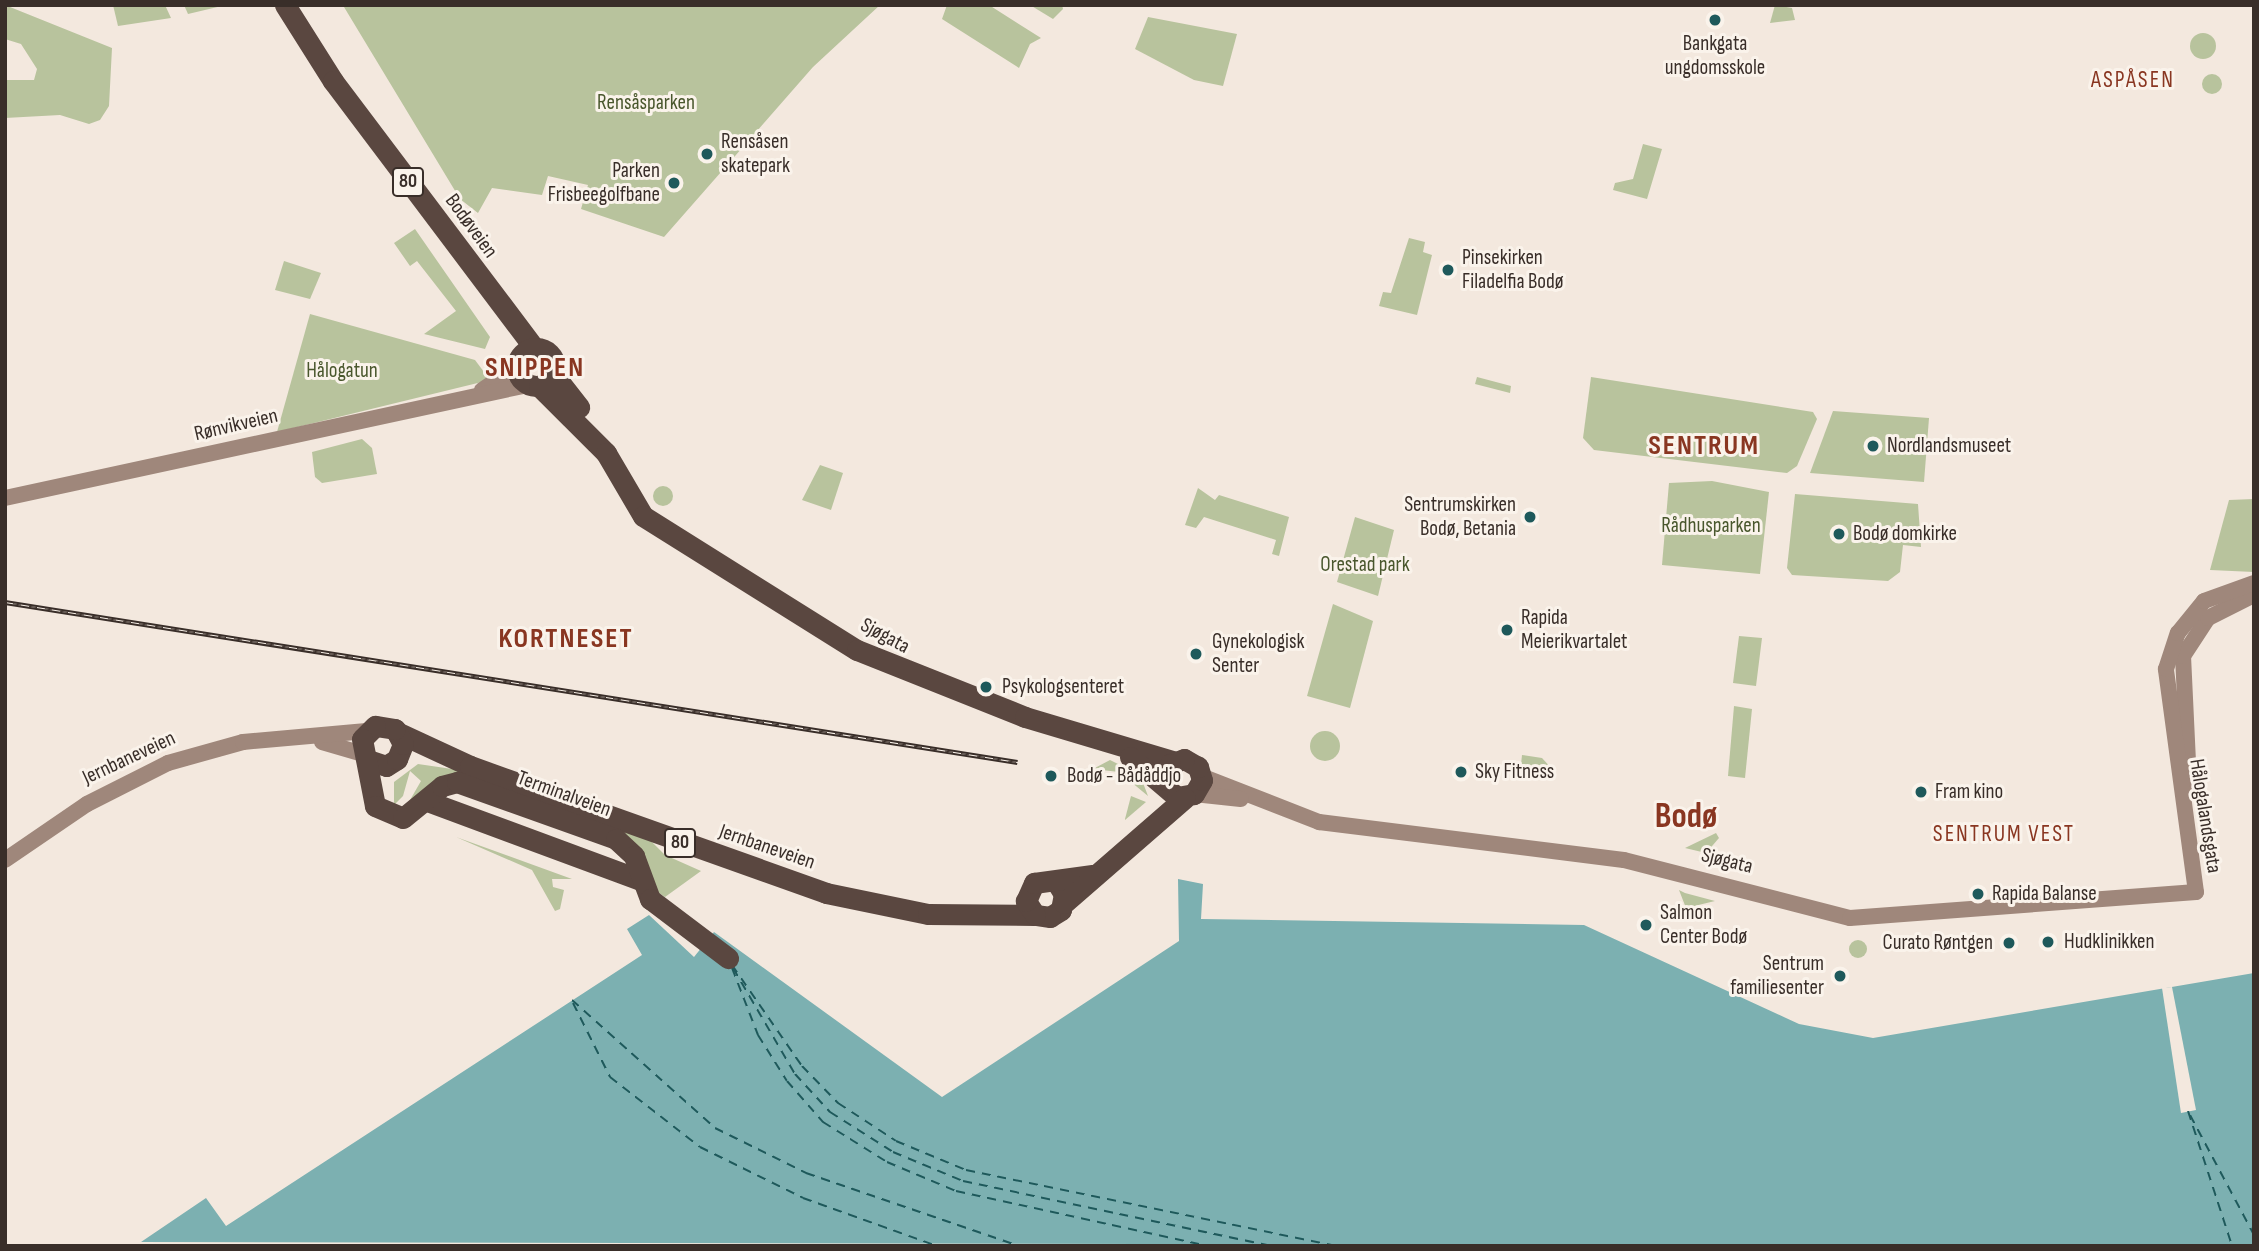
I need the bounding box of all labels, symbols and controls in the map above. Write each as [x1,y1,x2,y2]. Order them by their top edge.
marker: Bankgata ungdomsskole [1707,12,1723,28]
place label: Bankgata ungdomsskole [1665,31,1765,81]
district label: ASPÅSEN [2092,66,2174,94]
park label: Rensåsparken [597,90,695,116]
place label: Rensåsen skatepark [721,129,790,179]
marker: Rensåsen skatepark [699,146,715,162]
place label: Parken Frisbeegolfbane [548,158,660,208]
road number: 80 [390,166,426,198]
marker: Parken Frisbeegolfbane [666,175,682,191]
street label: Bodøveien [439,189,503,263]
place label: Pinsekirken Filadelfia Bodø [1462,245,1563,295]
marker: Pinsekirken Filadelfia Bodø [1440,262,1456,278]
district label: SNIPPEN [486,351,584,385]
park label: Hålogatun [306,358,378,384]
street label: Rønvikveien [192,403,280,447]
district label: SENTRUM [1649,429,1759,463]
place label: Nordlandsmuseet [1887,433,2011,459]
marker: Nordlandsmuseet [1865,438,1881,454]
place label: Sentrumskirken Bodø, Betania [1404,492,1516,542]
marker: Sentrumskirken Bodø, Betania [1522,509,1538,525]
park label: Rådhusparken [1661,513,1761,539]
place label: Bodø domkirke [1853,521,1957,547]
marker: Bodø domkirke [1831,526,1847,542]
park label: Orestad park [1320,552,1410,578]
place label: Rapida Meierikvartalet [1521,605,1627,655]
street label: Sjøgata [856,613,914,659]
district label: KORTNESET [500,622,632,656]
marker: Rapida Meierikvartalet [1499,622,1515,638]
place label: Gynekologisk Senter [1212,629,1305,679]
marker: Gynekologisk Senter [1186,644,1206,664]
place label: Psykologsenteret [1002,674,1124,700]
marker: Psykologsenteret [976,677,996,697]
street label: Jernbaneveien [79,726,179,790]
street label: Hålogalandsgata [2184,757,2226,875]
place label: Sky Fitness [1475,759,1554,785]
place label: Bodø - Bådåddjo [1067,763,1181,789]
marker: Sky Fitness [1453,764,1469,780]
street label: Terminalveien [514,765,614,823]
marker: Bodø - Bådåddjo [1041,766,1061,786]
place label: Fram kino [1935,779,2003,805]
marker: Fram kino [1913,784,1929,800]
district label: Bodø [1655,796,1717,838]
street label: Jernbaneveien [716,819,818,875]
district label: SENTRUM VEST [1934,820,2074,848]
road number: 80 [662,828,698,858]
street label: Sjøgata [1699,842,1755,880]
place label: Rapida Balanse [1992,881,2097,907]
marker: Rapida Balanse [1970,886,1986,902]
place label: Salmon Center Bodø [1660,900,1747,950]
marker: Salmon Center Bodø [1638,917,1654,933]
place label: Hudklinikken [2064,929,2155,955]
place label: Curato Røntgen [1883,930,1993,956]
marker: Hudklinikken [2038,932,2058,952]
marker: Curato Røntgen [1999,933,2019,953]
place label: Sentrum familiesenter [1730,951,1824,1001]
marker: Sentrum familiesenter [1830,966,1850,986]

